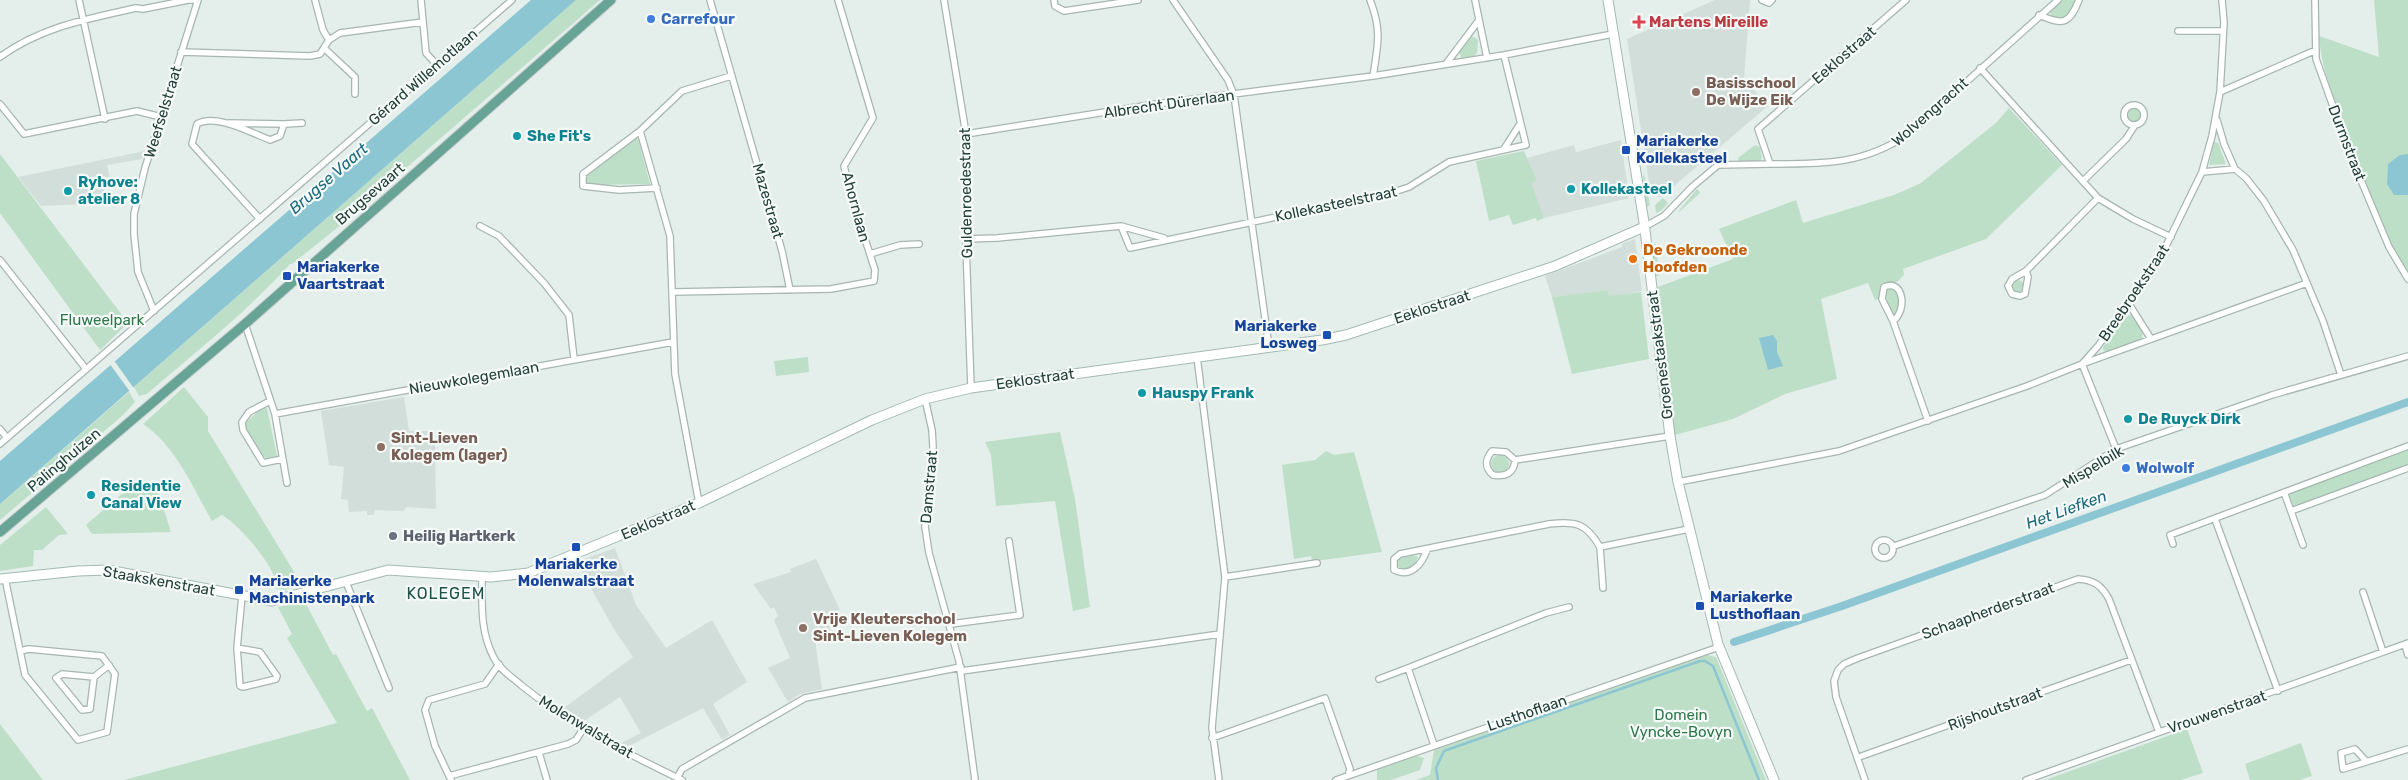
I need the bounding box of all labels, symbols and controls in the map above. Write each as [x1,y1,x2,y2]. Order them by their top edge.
place label: Carrefour [661,10,735,28]
marker: Carrefour [645,13,657,25]
place label: Martens Mireille [1649,13,1768,31]
marker: Martens Mireille [1633,16,1645,28]
street label: Eeklostraat [1808,22,1880,88]
street label: Gérard Willemotlaan [365,25,481,129]
street label: Weefselstraat [140,64,186,160]
place label: Basisschool De Wijze Eik [1706,74,1796,109]
street label: Wolvengracht [1888,74,1972,150]
street label: Albrecht Dürerlaan [1103,86,1235,122]
marker: Basisschool De Wijze Eik [1690,86,1702,98]
street label: Durmstraat [2324,103,2370,184]
place label: She Fit's [527,127,591,145]
street label: Guldenroedestraat [956,127,976,258]
marker: She Fit's [511,130,523,142]
place label: Mariakerke Kollekasteel [1636,132,1727,167]
water label: Brugse Vaart [285,138,372,218]
marker: Mariakerke Kollekasteel [1620,144,1632,156]
street label: Brugsevaart [332,159,408,229]
street label: Mazestraat [749,161,787,241]
street label: Ahornlaan [838,170,874,244]
place label: Ryhove: atelier 8 [78,173,140,208]
place label: Kollekasteel [1581,180,1672,198]
street label: Kollekasteelstraat [1273,182,1399,226]
marker: Kollekasteel [1565,183,1577,195]
marker: Ryhove: atelier 8 [62,185,74,197]
place label: De Gekroonde Hoofden [1643,241,1748,276]
street label: Breebroekstraat [2095,241,2173,345]
marker: De Gekroonde Hoofden [1627,253,1639,265]
place label: Mariakerke Vaartstraat [297,258,385,293]
marker: Mariakerke Vaartstraat [281,270,293,282]
street label: Eeklostraat [1392,286,1472,328]
street label: Groenestaakstraat [1643,290,1677,420]
park label: Fluweelpark [60,311,144,329]
place label: Mariakerke Losweg [1234,317,1317,352]
marker: Mariakerke Losweg [1321,329,1333,341]
street label: Nieuwkolegemlaan [408,358,540,398]
street label: Eeklostraat [995,365,1075,393]
place label: Hauspy Frank [1152,384,1254,402]
marker: Hauspy Frank [1136,387,1148,399]
place label: De Ruyck Dirk [2138,410,2241,428]
marker: De Ruyck Dirk [2122,413,2134,425]
street label: Palinghuizen [24,424,104,496]
place label: Sint-Lieven Kolegem (lager) [391,429,508,464]
marker: Sint-Lieven Kolegem (lager) [375,441,387,453]
street label: Mispelbilk [2059,442,2127,492]
street label: Damstraat [917,450,941,524]
place label: Wolwolf [2136,459,2194,477]
marker: Wolwolf [2120,462,2132,474]
place label: Residentie Canal View [101,477,182,512]
water label: Het Liefken [2023,486,2109,533]
marker: Residentie Canal View [85,489,97,501]
street label: Eeklostraat [618,496,698,544]
place label: Heilig Hartkerk [403,527,516,545]
marker: Heilig Hartkerk [387,530,399,542]
marker: Mariakerke Molenwalstraat [570,541,582,553]
place label: Mariakerke Molenwalstraat [518,555,634,590]
street label: Staakskenstraat [102,562,216,600]
place label: Mariakerke Machinistenpark [249,572,375,607]
street label: Schaapherderstraat [1919,579,2057,643]
marker: Mariakerke Machinistenpark [233,584,245,596]
district label: KOLEGEM [407,584,485,603]
place label: Mariakerke Lusthoflaan [1710,588,1801,623]
marker: Mariakerke Lusthoflaan [1694,600,1706,612]
place label: Vrije Kleuterschool Sint-Lieven Kolegem [813,610,967,645]
marker: Vrije Kleuterschool Sint-Lieven Kolegem [797,622,809,634]
street label: Rijshoutstraat [1945,684,2045,734]
street label: Vrouwenstraat [2165,687,2269,737]
street label: Lusthoflaan [1485,691,1569,735]
street label: Molenwalstraat [536,692,636,762]
park label: Domein Vyncke-Bovyn [1630,706,1732,741]

